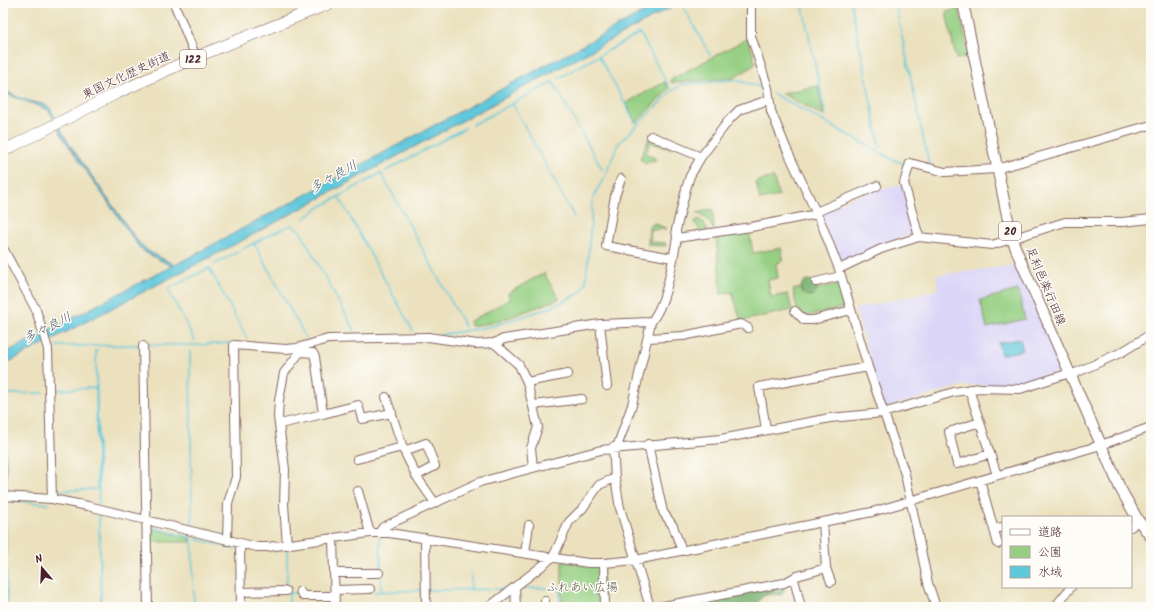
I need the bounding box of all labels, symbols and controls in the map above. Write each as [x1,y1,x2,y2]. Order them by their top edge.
street label: 東国文化歴史街道 [79,47,174,104]
road number: 122 [180,50,206,68]
water label: 多々良川 [306,156,362,199]
road number: 20 [999,222,1021,240]
street label: 足利邑楽行田線 [1020,244,1071,329]
water label: 多々良川 [20,307,76,349]
legend [1002,516,1132,588]
text: 道路 [1038,523,1062,542]
text: 公園 [1038,543,1062,562]
north arrow [22,548,62,588]
text: N [33,550,45,569]
text: 水域 [1038,563,1062,582]
park label: ふれあい広場 [546,578,618,597]

